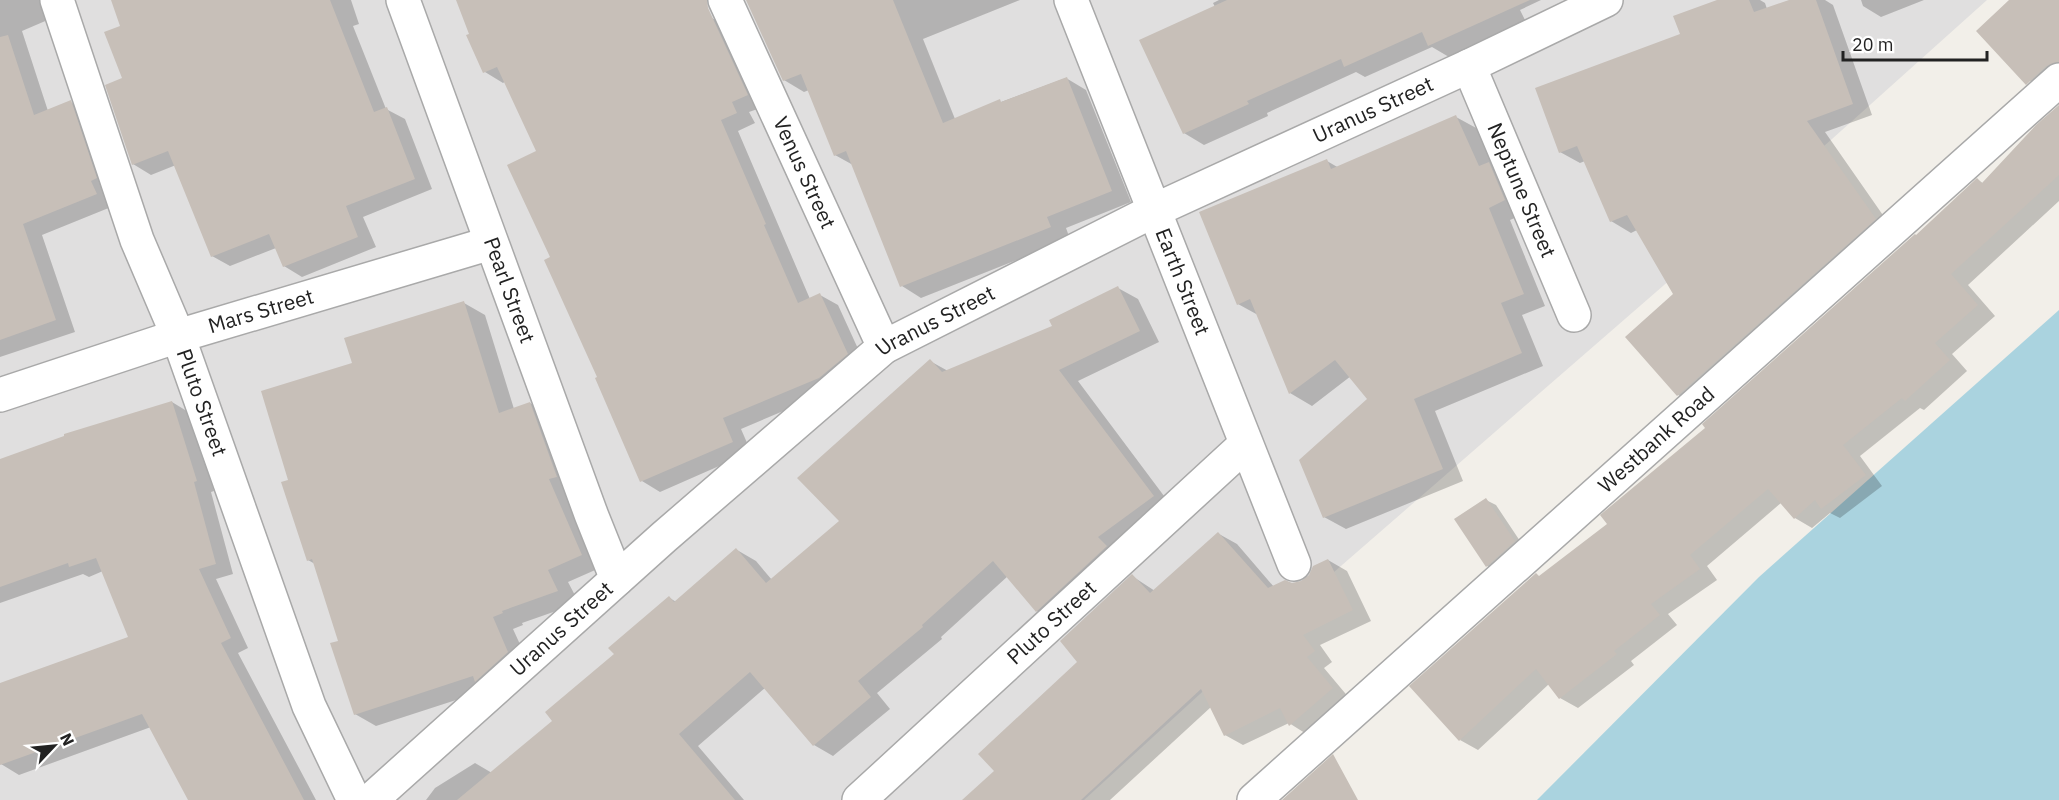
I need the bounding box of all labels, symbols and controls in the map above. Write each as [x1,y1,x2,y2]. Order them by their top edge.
scale bar [1843,24,1987,62]
text: 20 m [1852,33,1894,56]
street label: Uranus Street [1308,69,1438,149]
street label: Venus Street [767,112,843,233]
street label: Neptune Street [1482,118,1563,262]
street label: Earth Street [1150,224,1217,339]
street label: Pearl Street [478,233,542,347]
street label: Uranus Street [869,278,999,362]
street label: Mars Street [204,281,317,339]
street label: Pluto Street [171,345,234,460]
street label: Westbank Road [1592,380,1720,499]
street label: Uranus Street [503,574,618,682]
street label: Pluto Street [1000,574,1102,670]
north arrow [24,716,84,776]
text: N [56,730,79,749]

